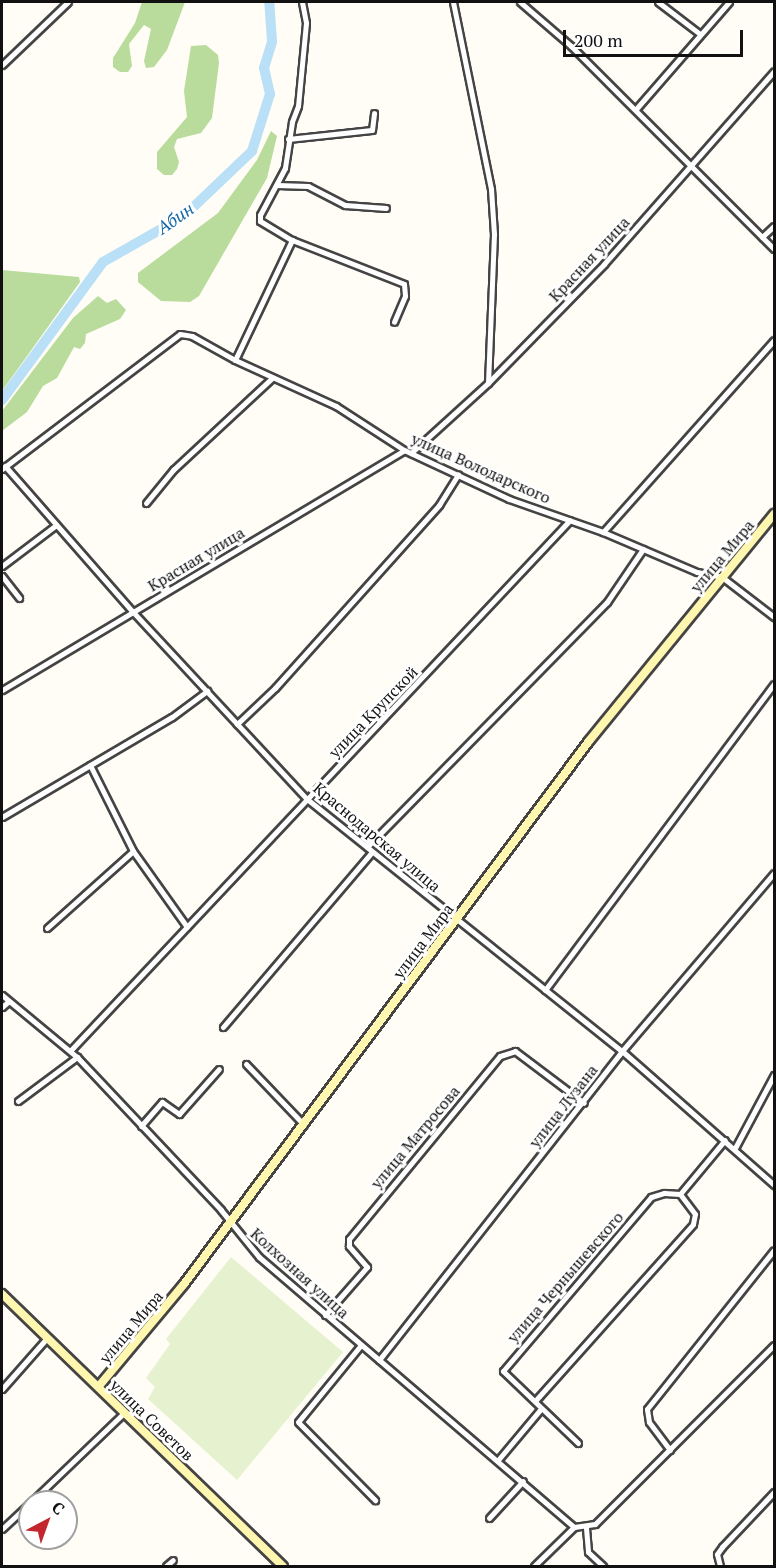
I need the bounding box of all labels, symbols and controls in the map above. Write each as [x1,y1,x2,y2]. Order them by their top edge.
scale bar [566,18,746,56]
text: 200 m [574,28,623,52]
water label: Абин [152,198,198,238]
street label: Красная улица [545,212,633,306]
street label: улица Володарского [408,429,554,507]
street label: улица Мира [686,516,758,596]
street label: Красная улица [144,523,248,595]
street label: улица Крупской [325,662,421,762]
street label: Краснодарская улица [309,778,445,896]
street label: улица Мира [389,900,457,982]
street label: улица Лузана [525,1061,601,1151]
street label: улица Матросова [366,1082,464,1192]
street label: улица Чернышевского [503,1208,627,1346]
street label: Колхозная улица [247,1224,353,1322]
street label: улица Мира [95,1287,167,1367]
street label: улица Советов [106,1375,198,1465]
north arrow [18,1490,78,1550]
text: С [47,1496,70,1520]

